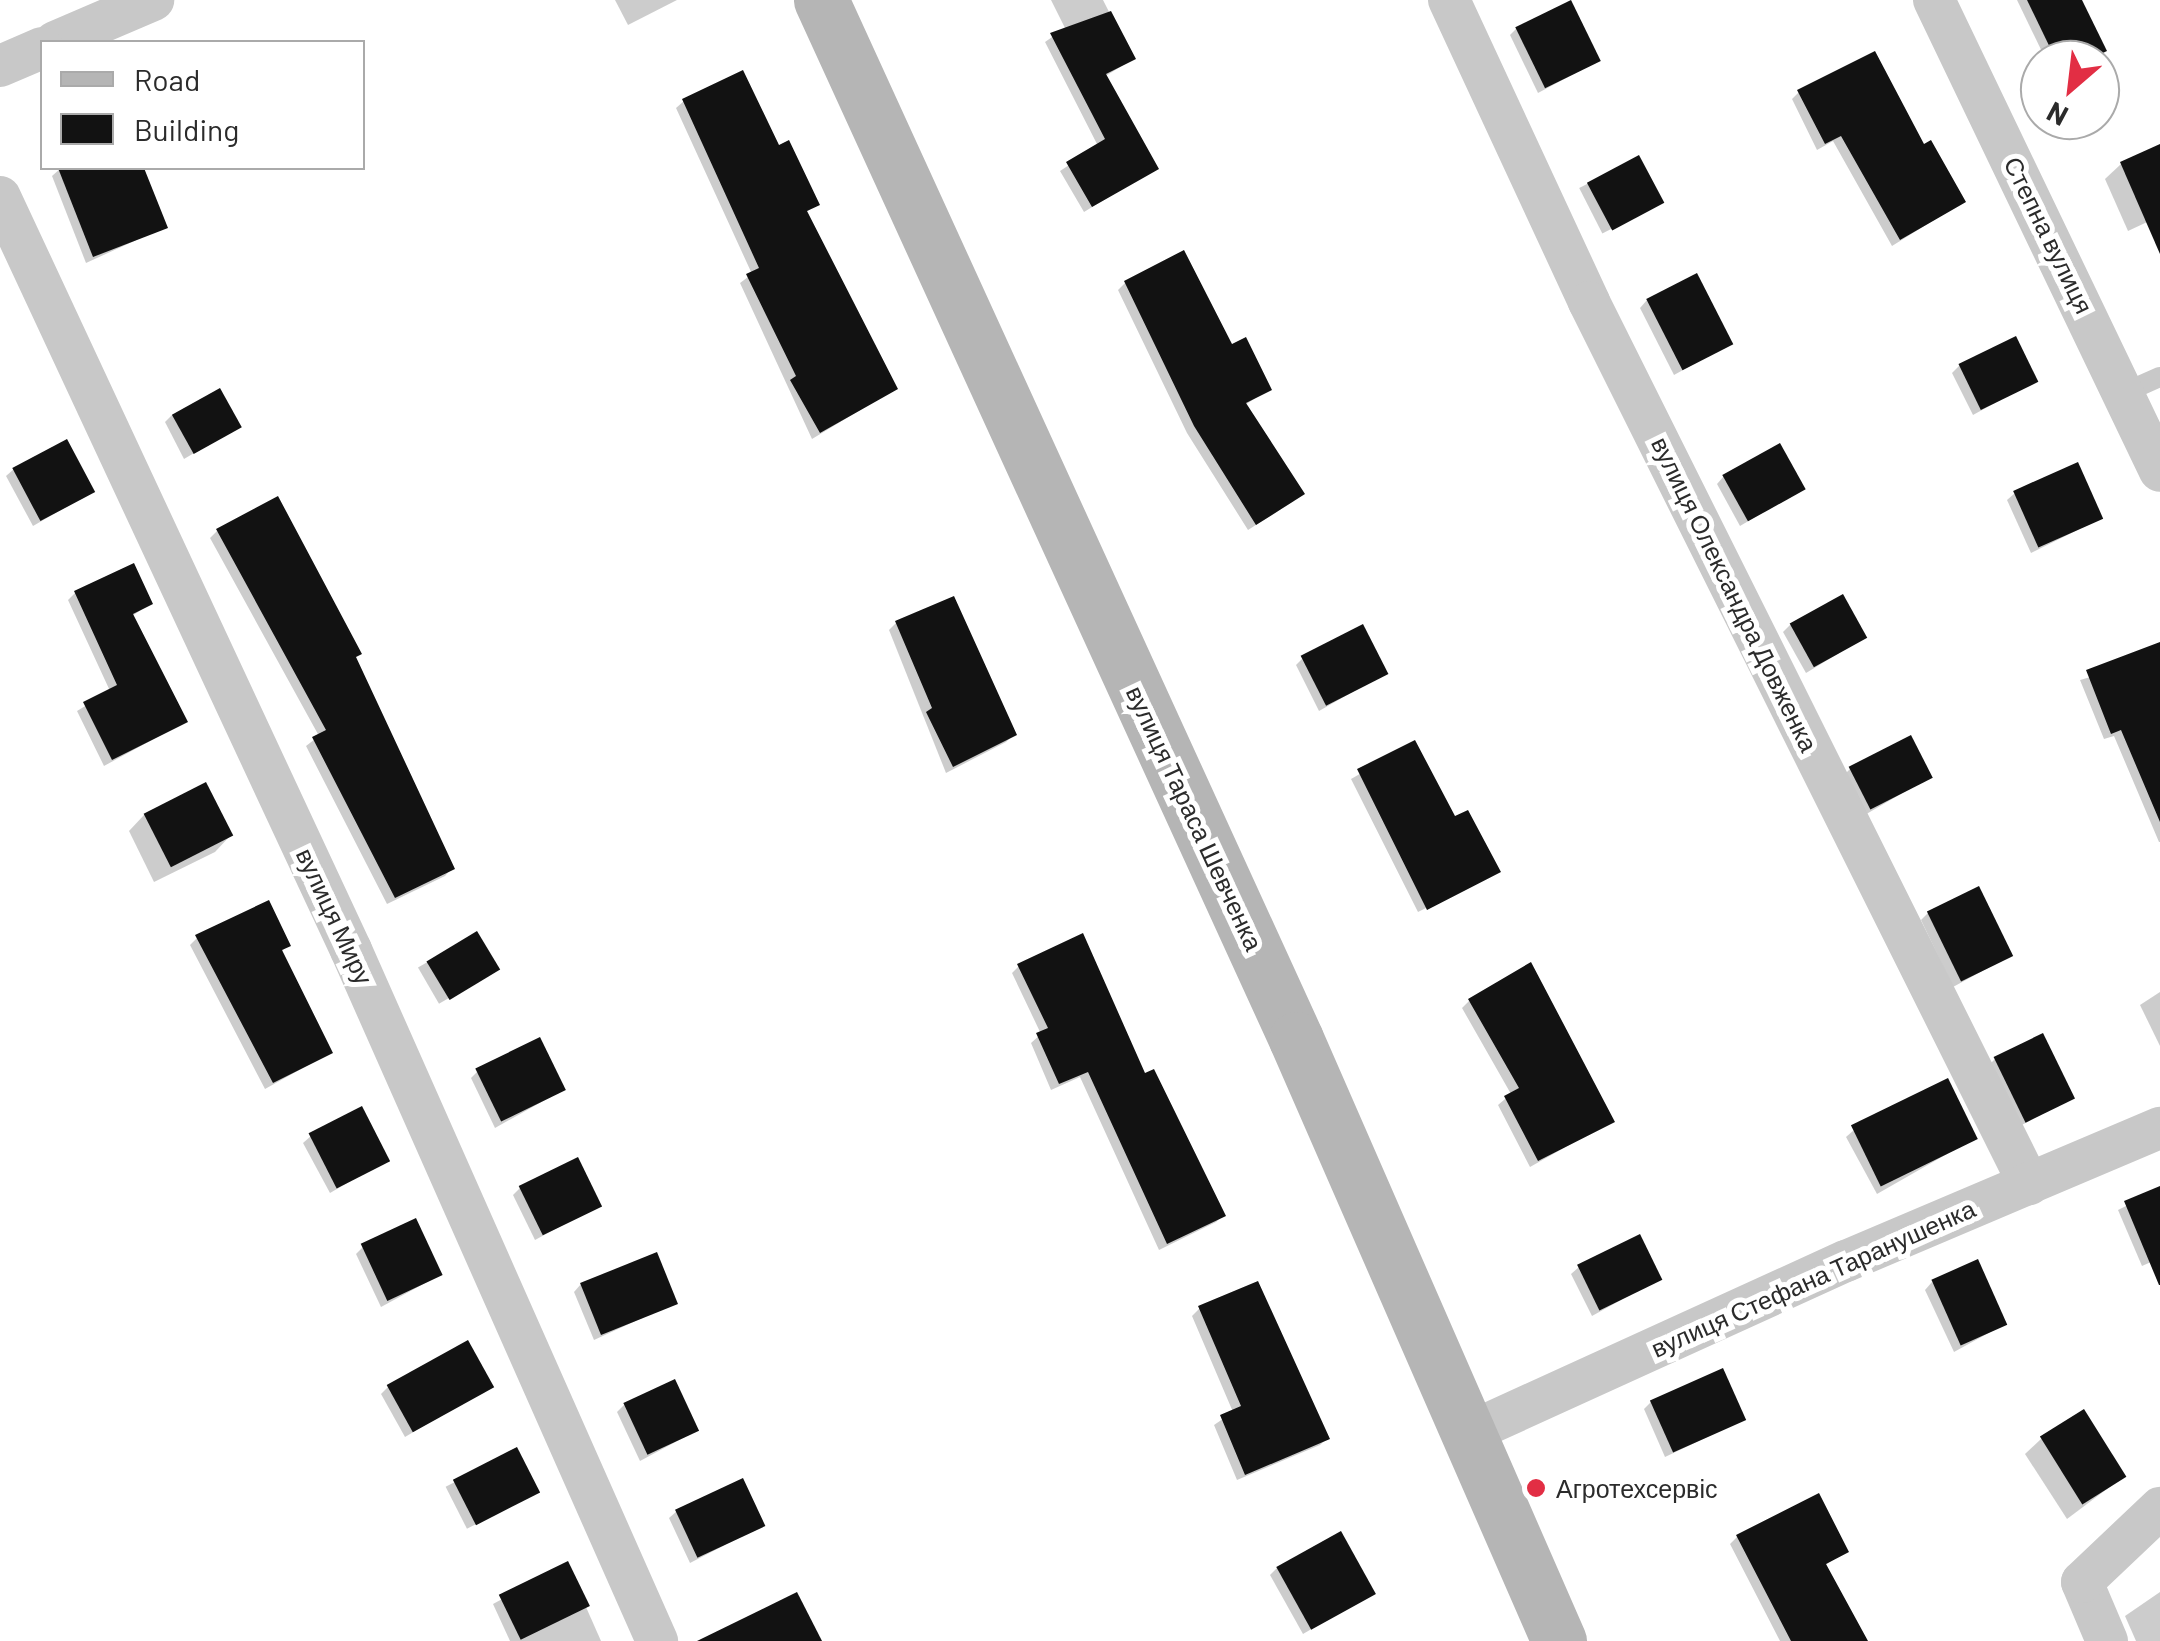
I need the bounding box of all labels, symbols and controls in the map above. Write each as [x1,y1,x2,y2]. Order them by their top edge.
legend [40,40,365,170]
north arrow [2020,40,2120,140]
text: Road [134,61,200,97]
text: N [2041,95,2073,134]
text: Building [134,111,239,147]
street label: Степна вулиця [1998,152,2100,318]
street label: вулиця Олександра Довженка [1646,432,1824,756]
street label: вулиця Тараса Шевченка [1120,681,1270,955]
street label: вулиця Миру [290,843,380,989]
street label: вулиця Стефана Таранушенка [1646,1193,1980,1363]
place label: Агротехсервіс [1556,1473,1717,1503]
marker: Агротехсервіс [1525,1477,1547,1499]

